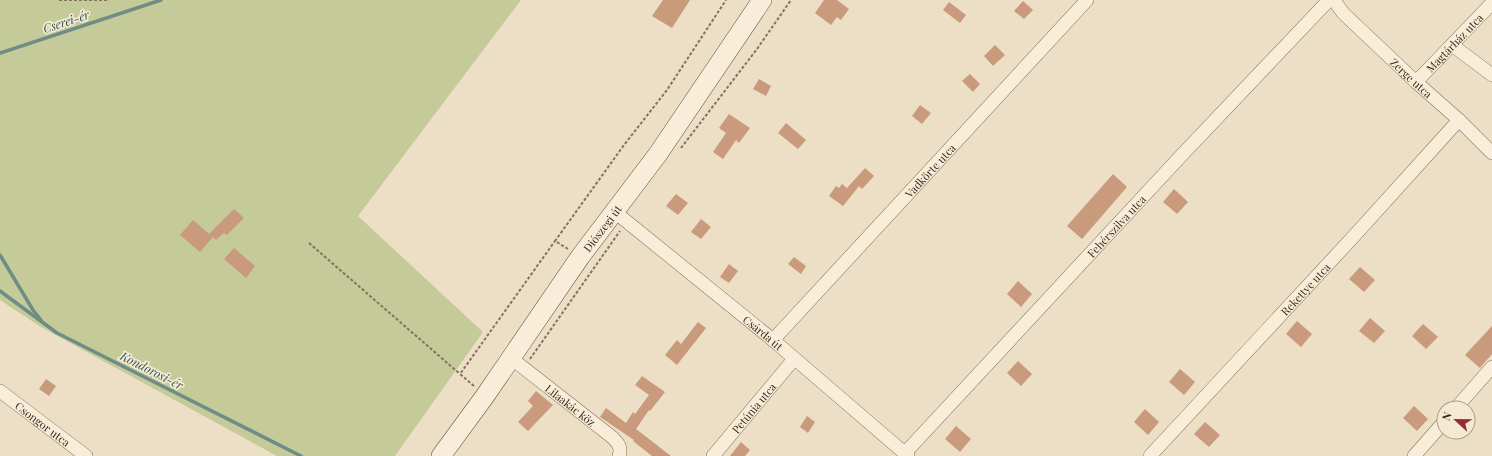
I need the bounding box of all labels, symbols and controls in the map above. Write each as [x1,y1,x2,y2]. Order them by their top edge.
water label: Cserei-ér [41,6,92,36]
street label: Magtárház utca [1422,9,1486,75]
street label: Zerge utca [1387,54,1436,101]
street label: Vadkörte utca [900,140,959,201]
street label: Fehérszilva utca [1083,191,1149,260]
street label: Diószegi út [579,202,625,255]
street label: Rekettye utca [1277,259,1333,318]
street label: Csárda út [740,311,787,353]
water label: Kondorosi-ér [117,347,187,393]
street label: Petúnia utca [728,379,779,436]
street label: Lilaakác köz [543,380,599,429]
street label: Csongor utca [13,398,74,450]
north arrow [1436,400,1476,440]
text: N [1438,410,1455,423]

